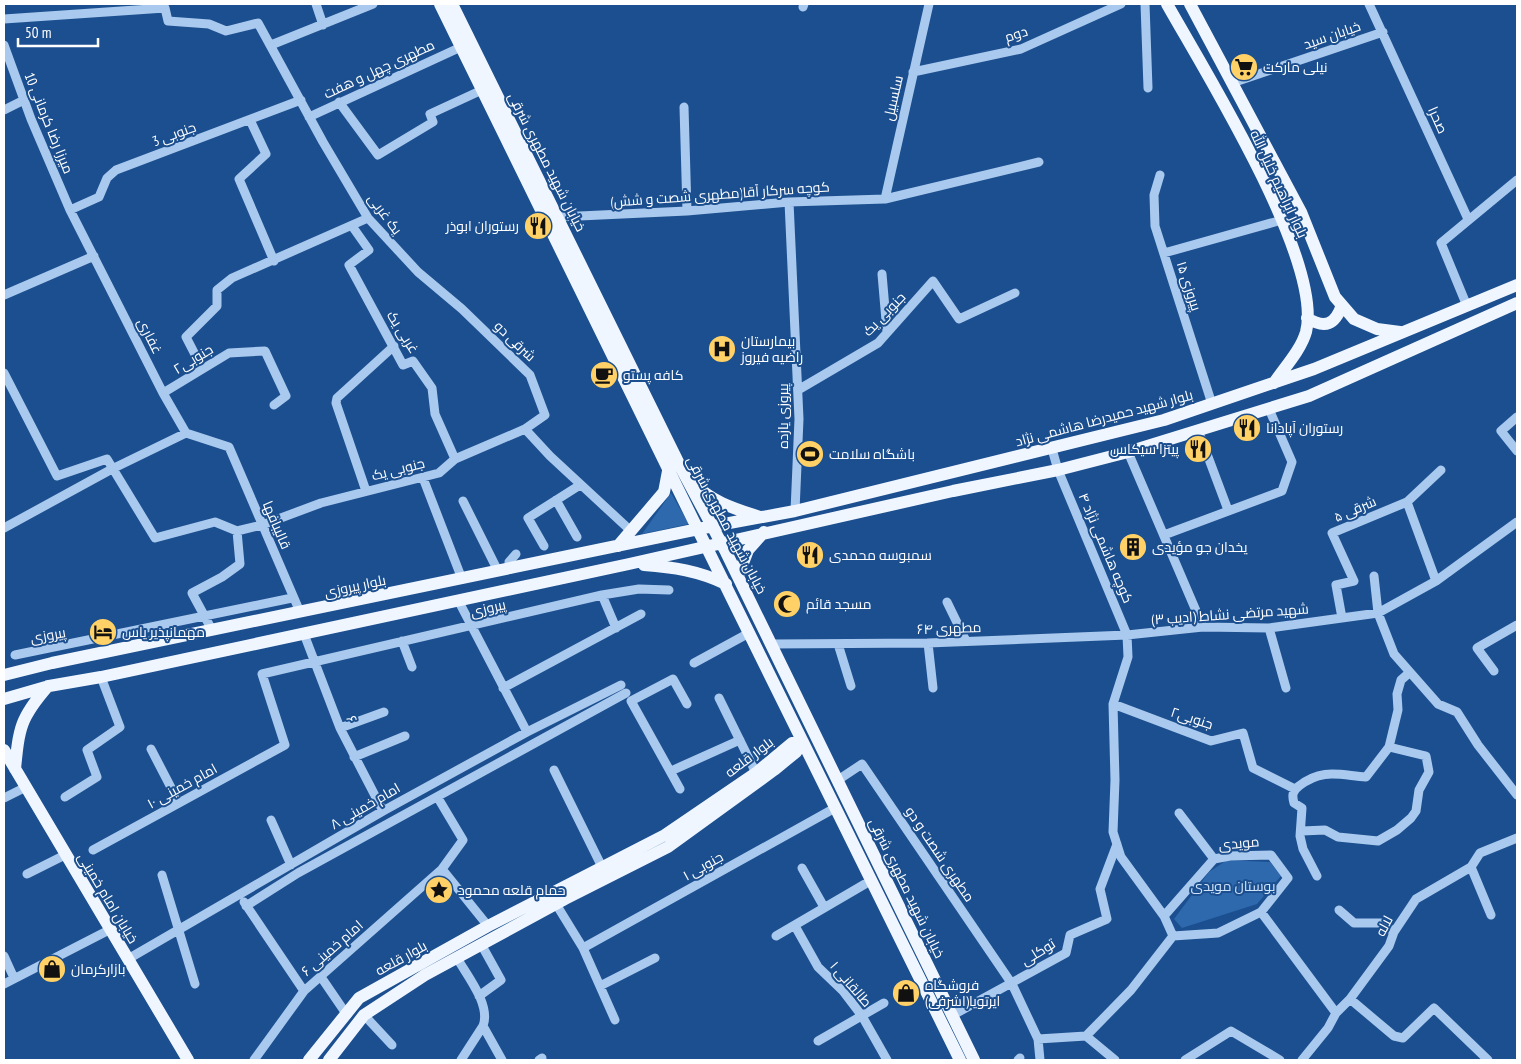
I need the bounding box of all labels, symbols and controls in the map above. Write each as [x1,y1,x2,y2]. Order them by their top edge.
scale bar [18,15,98,47]
street label: خیابان سید [1301,17,1363,53]
street label: دوم [1002,22,1030,47]
text: 50 m [25,23,51,42]
street label: مطهری چهل و هفت [321,35,438,103]
supermarket icon: نیلی مارکت [1229,52,1259,82]
place label: نیلی مارکت [1263,58,1327,76]
street label: میرزا رضا کرمانی 10 [20,70,78,176]
street label: سلسبیل [879,74,907,122]
street label: خیابان شهید مطهری شرقی [504,89,590,235]
street label: صحرا [1424,104,1452,136]
street label: جنوبی 3 [150,118,198,150]
street label: بلوار ابراهیم خلیل الله [1245,127,1312,241]
street label: (مطهری شصت و شش)کوچه سرکار آقا [610,177,830,212]
street label: یک غربی [364,190,406,238]
restaurant icon: رستوران ابوذر [523,211,553,241]
place label: رستوران ابوذر [445,217,519,235]
street label: پیروزی ۱۵ [1172,259,1205,314]
street label: جنوبی یک [859,288,909,340]
street label: غربی یک [383,307,423,357]
street label: غفاری [133,315,167,357]
street label: شرقی دو [490,317,540,365]
place label: بیمارستان راضیه فیروز [740,332,803,366]
hospital icon: بیمارستان راضیه فیروز [707,334,737,364]
street label: جنوبی۲ [170,340,216,378]
cafe icon: کافه پستو [589,360,619,390]
place label: کافه پستو [623,366,683,385]
street label: پیروزی یازده [774,383,793,449]
street label: بلوار شهید حمیدرضا هاشمی نژاد [1013,386,1195,450]
restaurant icon: رستوران آپادانا [1232,413,1262,443]
place label: رستوران آپادانا [1266,419,1343,438]
restaurant icon: پیتزا سیکاس [1183,434,1213,464]
sports icon: باشگاه سلامت [795,439,825,469]
place label: پیتزا سیکاس [1110,440,1179,459]
place label: باشگاه سلامت [829,445,915,463]
street label: خیابان شهید مطهری شرقی [683,453,771,597]
street label: جنوبی یک [370,454,426,484]
street label: کوچه هاشمی نژاد ۴ [1074,490,1137,606]
street label: ۵ شرقی [1331,492,1379,526]
street label: قالیبافها [259,498,295,552]
building icon: یخدان جو مؤیدی [1118,532,1148,562]
place label: یخدان جو مؤیدی [1152,538,1248,556]
restaurant icon: سمبوسه محمدی [795,540,825,570]
place label: سمبوسه محمدی [829,546,932,564]
street label: بلوار پیروزی [323,571,388,602]
mosque icon: مسجد قائم [772,589,802,619]
street label: پیروزی [468,595,508,622]
place label: مسجد قائم [806,595,872,614]
street label: شهید مرتضی نشاط (ادیب ۳) [1151,600,1309,628]
hotel icon: مهمانپذیر یاس [88,617,118,647]
street label: مطهری ۶۴ [916,618,982,638]
street label: پیروزی [29,623,68,648]
place label: مهمانپذیر یاس [122,623,205,642]
street label: جنوبی۲ [1169,703,1215,733]
street label: ۶ [342,712,362,726]
street label: بلوار قلعه [721,733,777,781]
street label: امام خمینی ۱۰ [144,759,221,813]
street label: امام خمینی ۸ [327,779,404,834]
street label: مطهری شصت و دو [901,803,979,905]
street label: خیابان شهید مطهری شرقی [865,815,949,961]
street label: مویدی [1218,832,1260,854]
street label: ۱ جنوبی [680,848,726,884]
street label: خیابان امام خمینی [73,849,142,947]
place icon: حمام قلعه محمود [424,875,454,905]
park label: بوستان مویدی [1191,877,1275,895]
place label: حمام قلعه محمود [458,881,566,900]
street label: لاله [1371,913,1397,939]
street label: امام خمینی ۶ [297,916,367,981]
street label: توکلی [1017,934,1059,970]
street label: بلوار قلعه [372,936,430,980]
shop icon: بازارکرمان [37,954,67,984]
street label: طالقانی ۱ [826,957,876,1011]
place label: بازارکرمان [71,960,125,978]
place label: فروشگاه ایرتویا(اشرفی) [925,976,1000,1010]
shop icon: فروشگاه ایرتویا(اشرفی) [891,978,921,1008]

